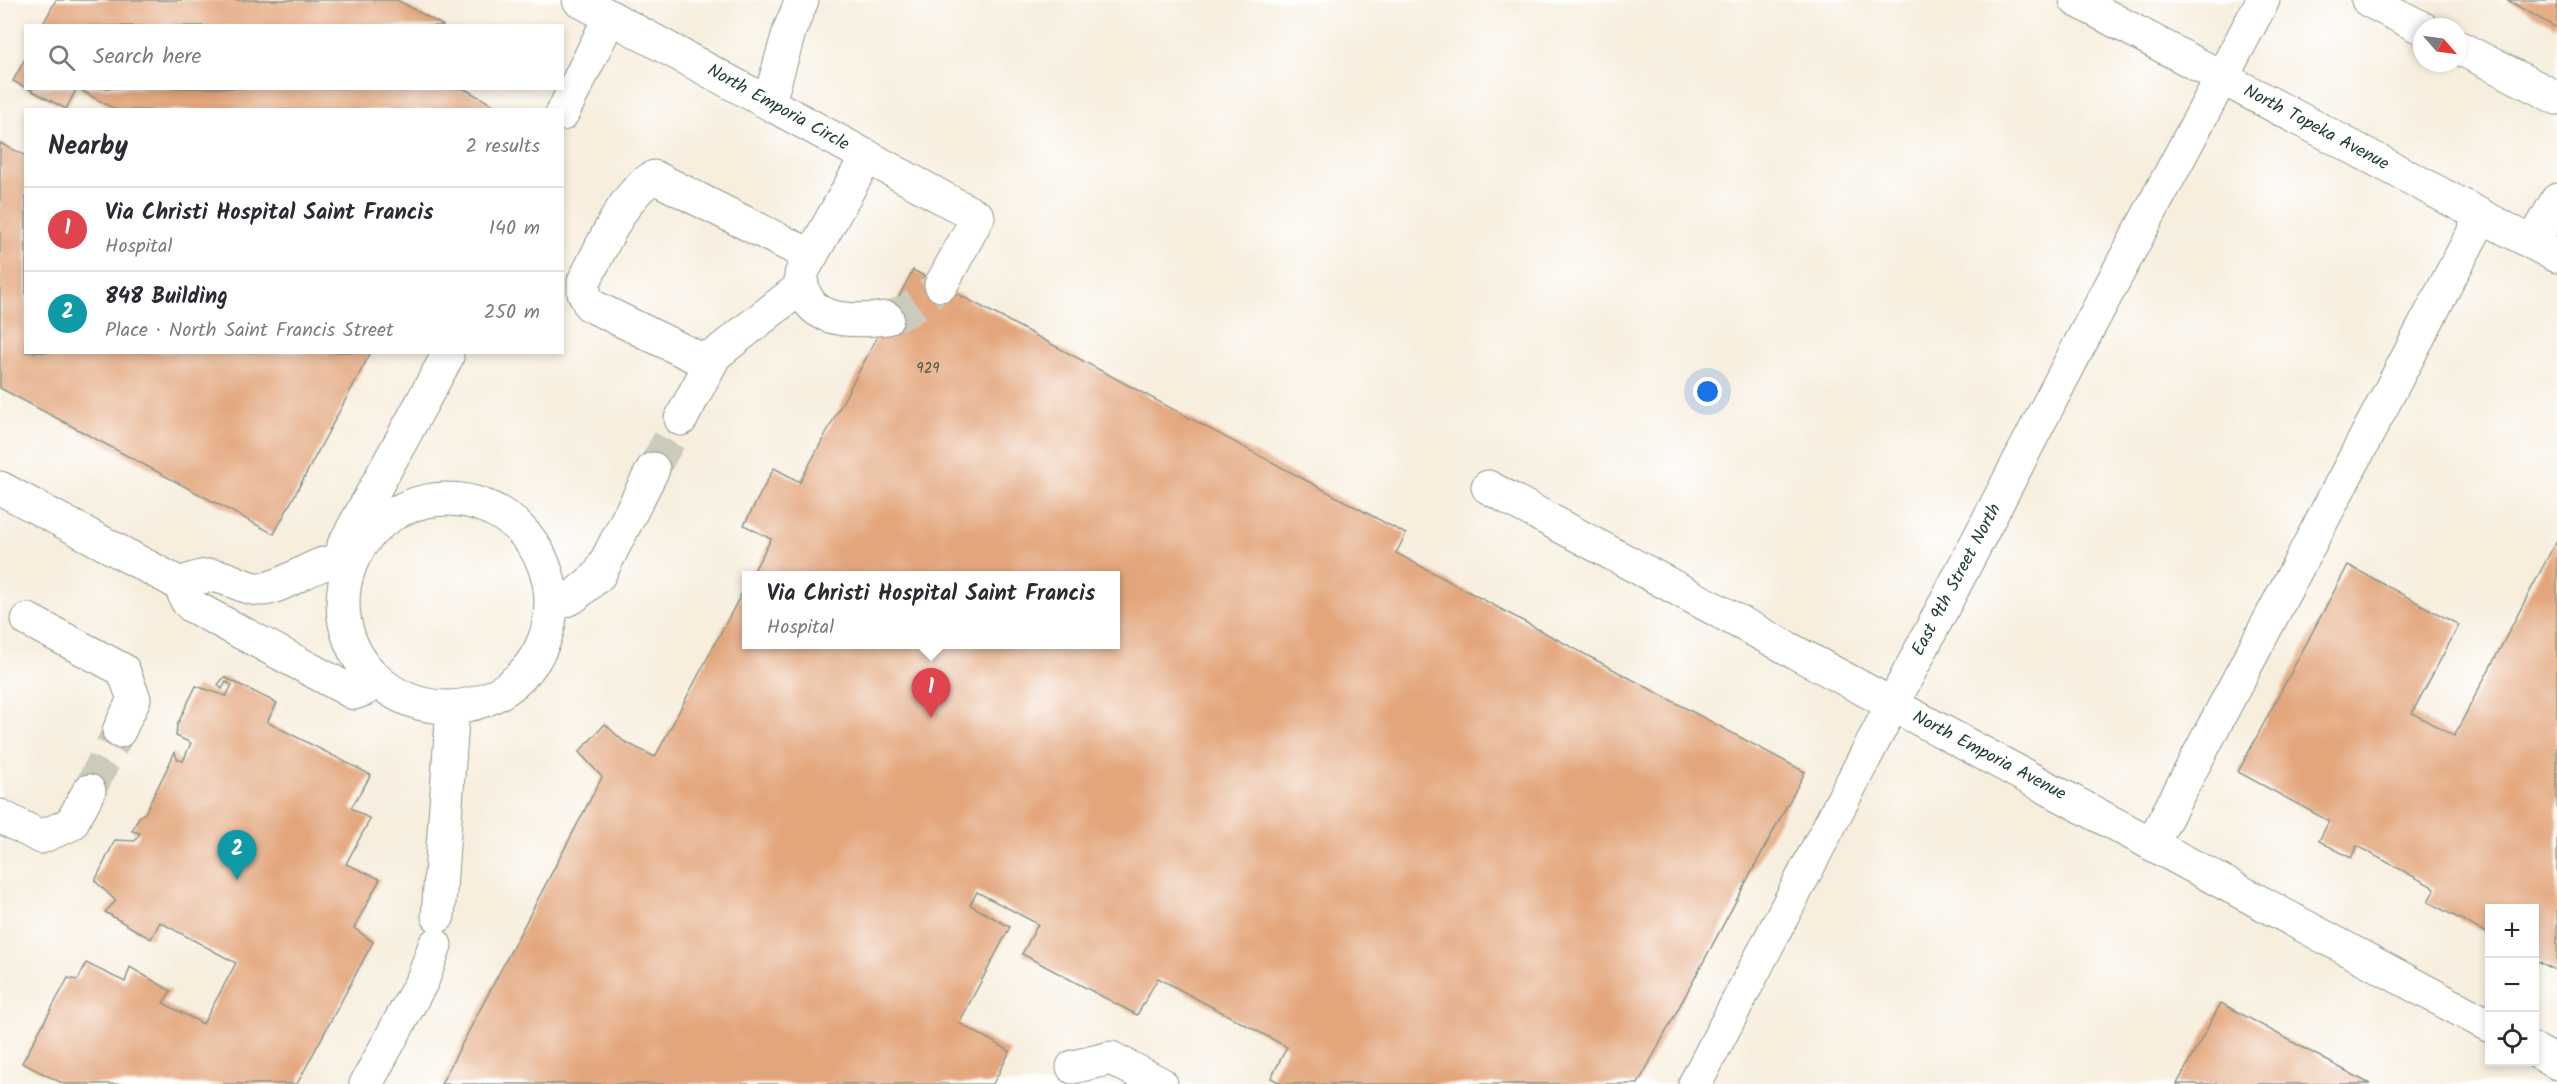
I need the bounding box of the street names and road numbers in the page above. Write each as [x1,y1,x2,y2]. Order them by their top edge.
street label: North Emporia Circle [701,57,855,159]
street label: North Topeka Avenue [2238,77,2394,179]
street label: East 9th Street North [1904,498,2010,662]
street label: North Emporia Avenue [1907,703,2071,809]

